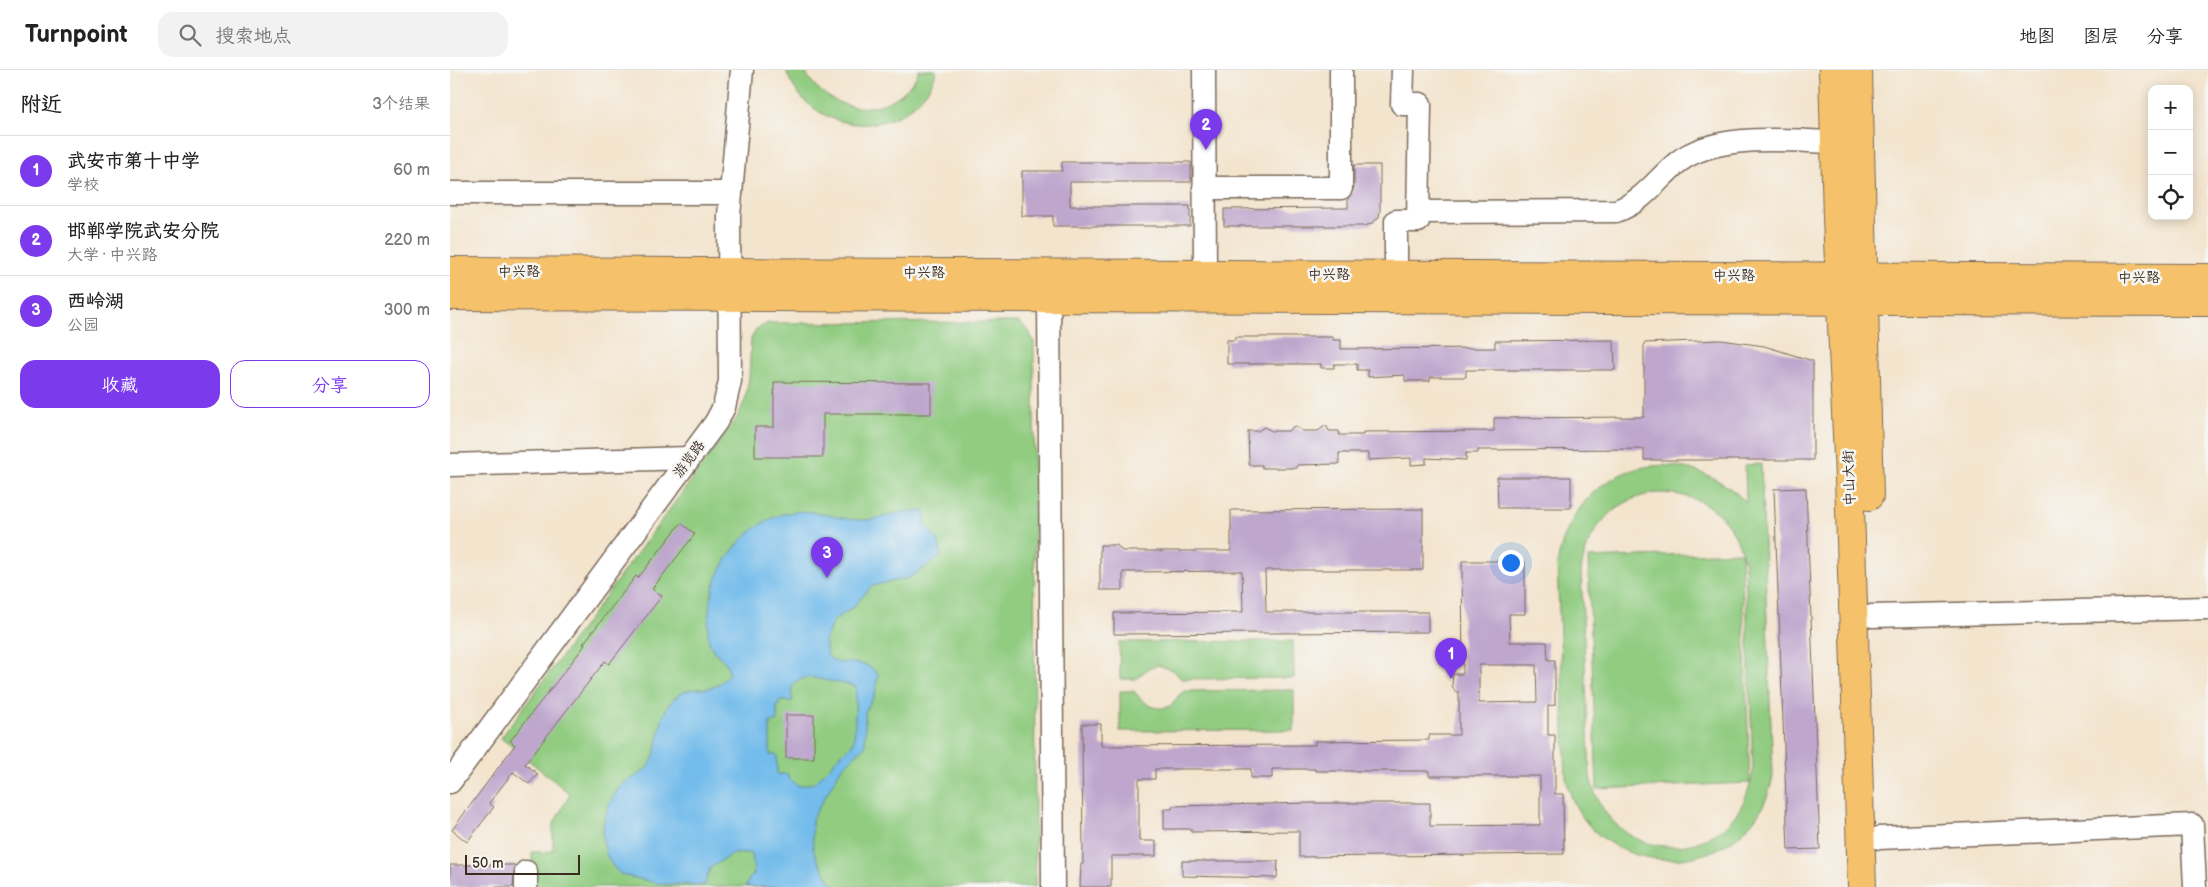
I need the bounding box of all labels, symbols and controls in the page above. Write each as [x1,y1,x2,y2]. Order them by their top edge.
search box [158,12,508,57]
text: Turnpoint [25,20,128,49]
icon: search [176,21,204,49]
text: 搜索地点 [216,25,292,48]
text: 地图 [2019,26,2055,47]
text: 图层 [2083,26,2119,47]
text: 分享 [2147,26,2183,47]
map controls [2148,85,2193,220]
button: + [2148,85,2193,130]
text: 附近 [20,92,62,117]
text: 3个结果 [372,95,430,114]
pin: 2 [1190,109,1222,150]
button: − [2148,130,2193,175]
text: 武安市第十中学 [67,150,200,173]
text: 1 [33,161,39,180]
text: 60 m [393,161,430,180]
button: locate [2148,175,2193,220]
text: 学校 [67,176,99,195]
text: 邯郸学院武安分院 [67,220,219,243]
text: 2 [31,231,41,250]
text: 220 m [384,231,430,250]
text: 大学 · 中兴路 [67,246,157,265]
street label: 中兴路 [498,263,540,280]
street label: 中兴路 [903,264,945,281]
street label: 中兴路 [1308,266,1350,283]
street label: 中兴路 [1713,267,1755,284]
street label: 中兴路 [2118,269,2160,286]
text: 西岭湖 [67,290,124,313]
text: 3 [31,301,41,320]
text: 300 m [384,301,430,320]
text: 公园 [67,316,99,335]
button: 收藏 [20,360,220,408]
button: 分享 [230,360,430,408]
street label: 游览路 [670,437,708,481]
street label: 中山大街 [1840,450,1858,506]
pin: 3 [811,537,843,578]
your location [1498,550,1524,576]
pin: 1 [1435,638,1467,679]
scale bar [465,852,580,875]
text: 50 m [472,855,504,872]

